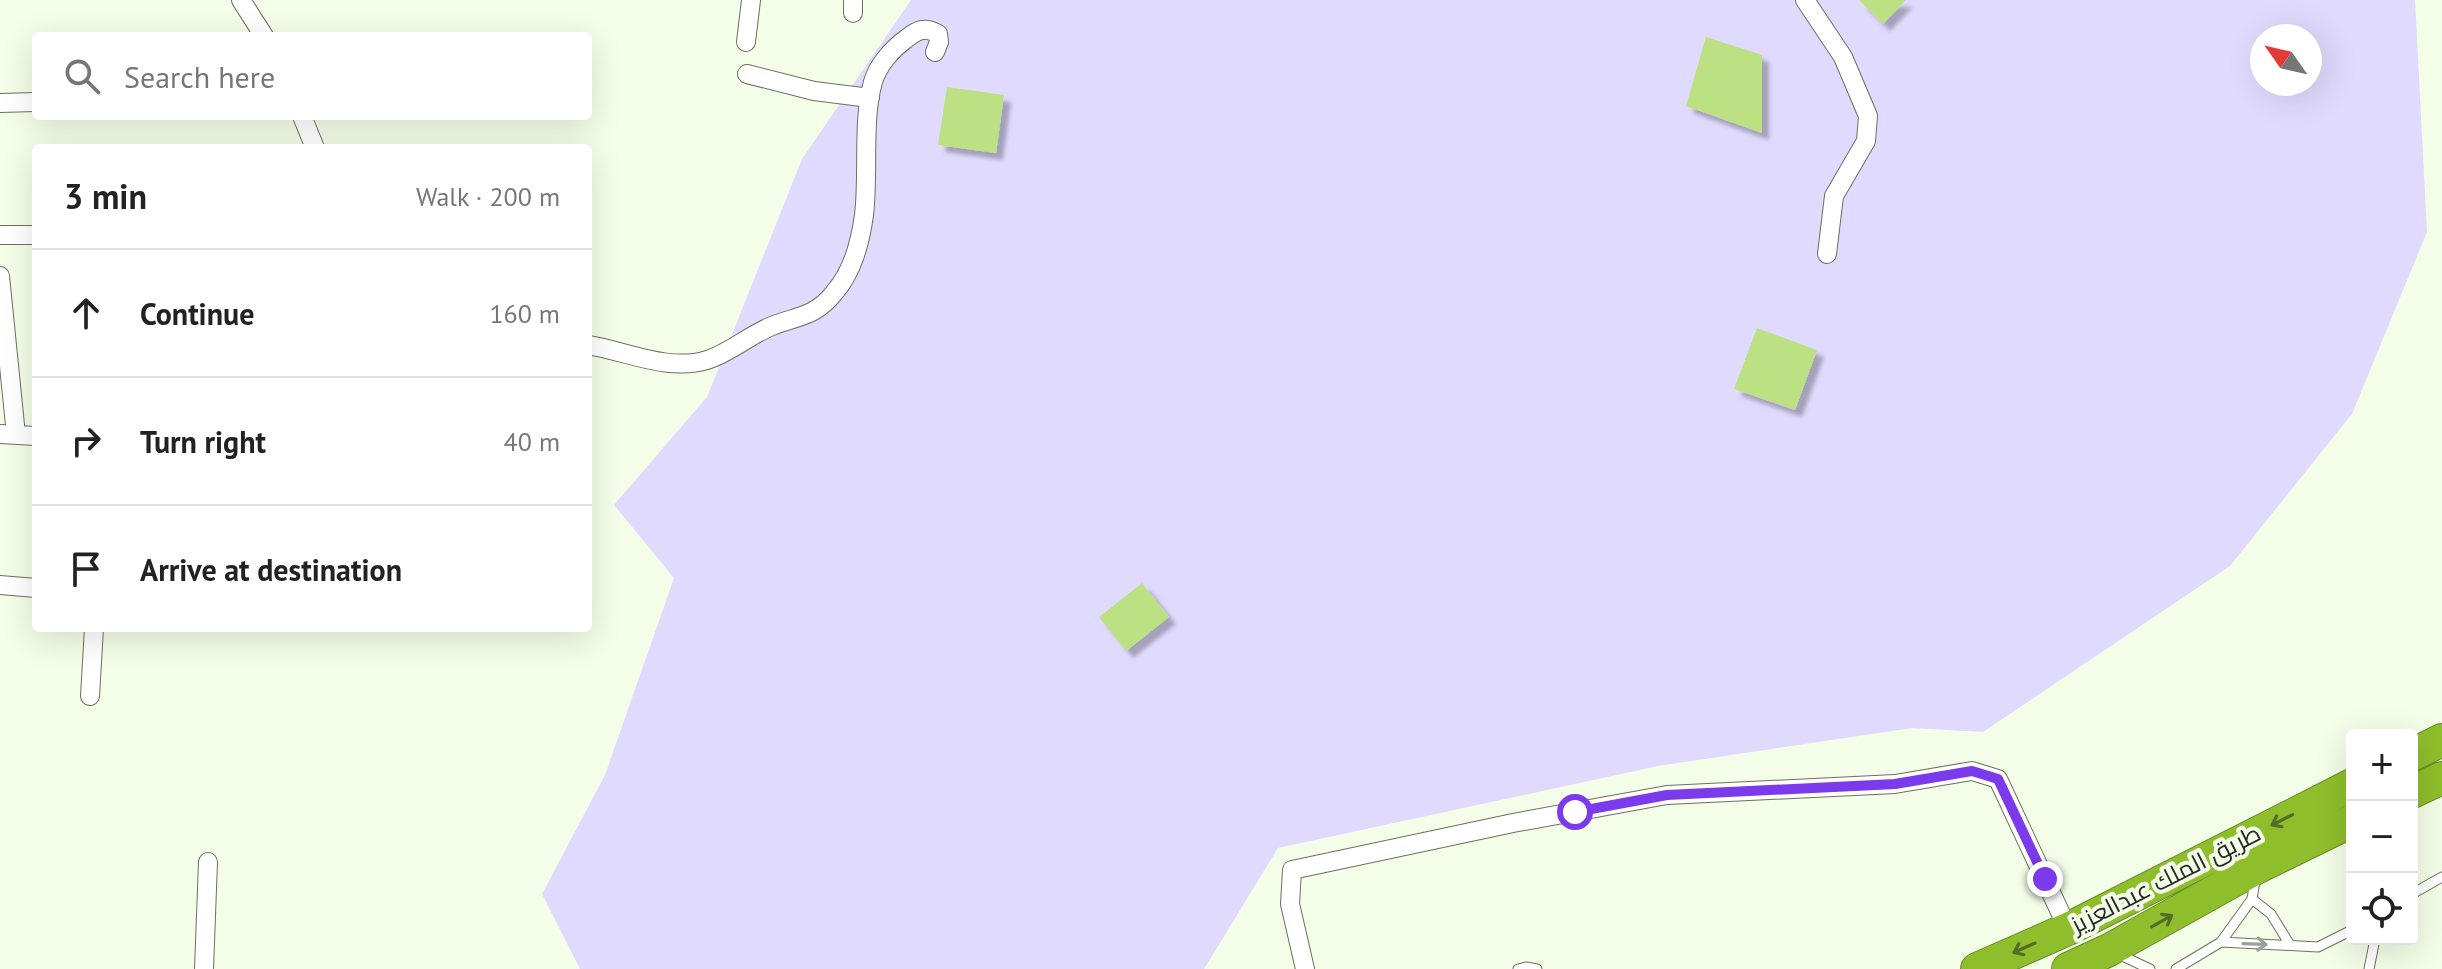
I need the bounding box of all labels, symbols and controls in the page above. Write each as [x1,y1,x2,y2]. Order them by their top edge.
north arrow [2250,24,2322,96]
search box [32,32,592,120]
icon: search [60,54,104,98]
text: Search here [124,57,275,96]
text: 3 min [64,174,147,218]
text: Walk · 200 m [416,180,560,213]
icon: ahead [64,291,108,335]
text: Continue [140,294,254,333]
text: 160 m [489,297,560,330]
icon: right [64,419,108,463]
text: Turn right [140,422,266,461]
text: 40 m [504,425,560,458]
icon: arrive [64,547,108,591]
text: Arrive at destination [140,550,402,589]
map controls [2346,729,2418,945]
button: + [2346,729,2418,801]
route start [1557,794,1593,830]
button: − [2346,801,2418,873]
one-way arrow [2271,813,2295,829]
street label: طريق الملك عبدالعزيز [2064,817,2266,941]
route end [2027,861,2063,897]
button: locate [2346,873,2418,945]
one-way arrow [2150,913,2173,929]
one-way arrow [2241,936,2268,951]
one-way arrow [2013,942,2037,957]

